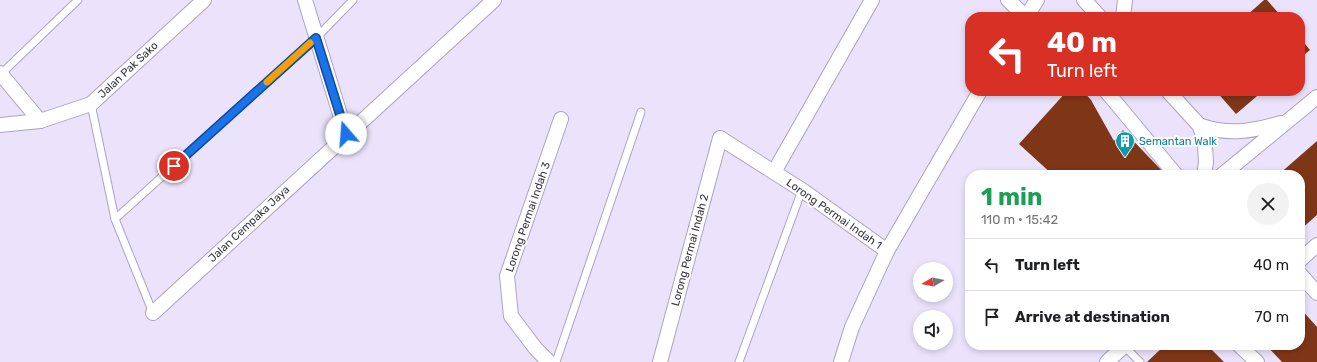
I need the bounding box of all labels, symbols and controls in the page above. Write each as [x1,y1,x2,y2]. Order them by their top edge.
text: 40 m [1047,26,1117,59]
icon: left [981,28,1033,80]
street label: Jalan Pak Sako [95,39,161,101]
text: Turn left [1047,60,1117,82]
position arrow [325,113,367,155]
building icon: Semantan Walk [1114,130,1136,158]
place label: Semantan Walk [1139,135,1217,148]
pin [157,149,191,183]
icon: arrive [163,155,185,177]
street label: Lorong Permai Indah 3 [503,160,553,274]
street label: Lorong Permai Indah 1 [784,176,884,252]
street label: Jalan Cempaka Jaya [206,183,292,265]
text: 1 min [981,183,1042,211]
button: close [1247,183,1289,225]
street label: Lorong Permai Indah 2 [669,193,711,307]
text: 110 m · 15:42 [981,212,1058,227]
icon: left [981,254,1003,276]
text: Turn left [1015,256,1080,274]
text: 40 m [1253,256,1289,274]
north arrow [913,262,953,302]
map controls [913,262,953,350]
icon: arrive [981,306,1003,328]
text: Arrive at destination [1015,308,1170,326]
text: 70 m [1255,308,1289,326]
button: sound [913,310,953,350]

